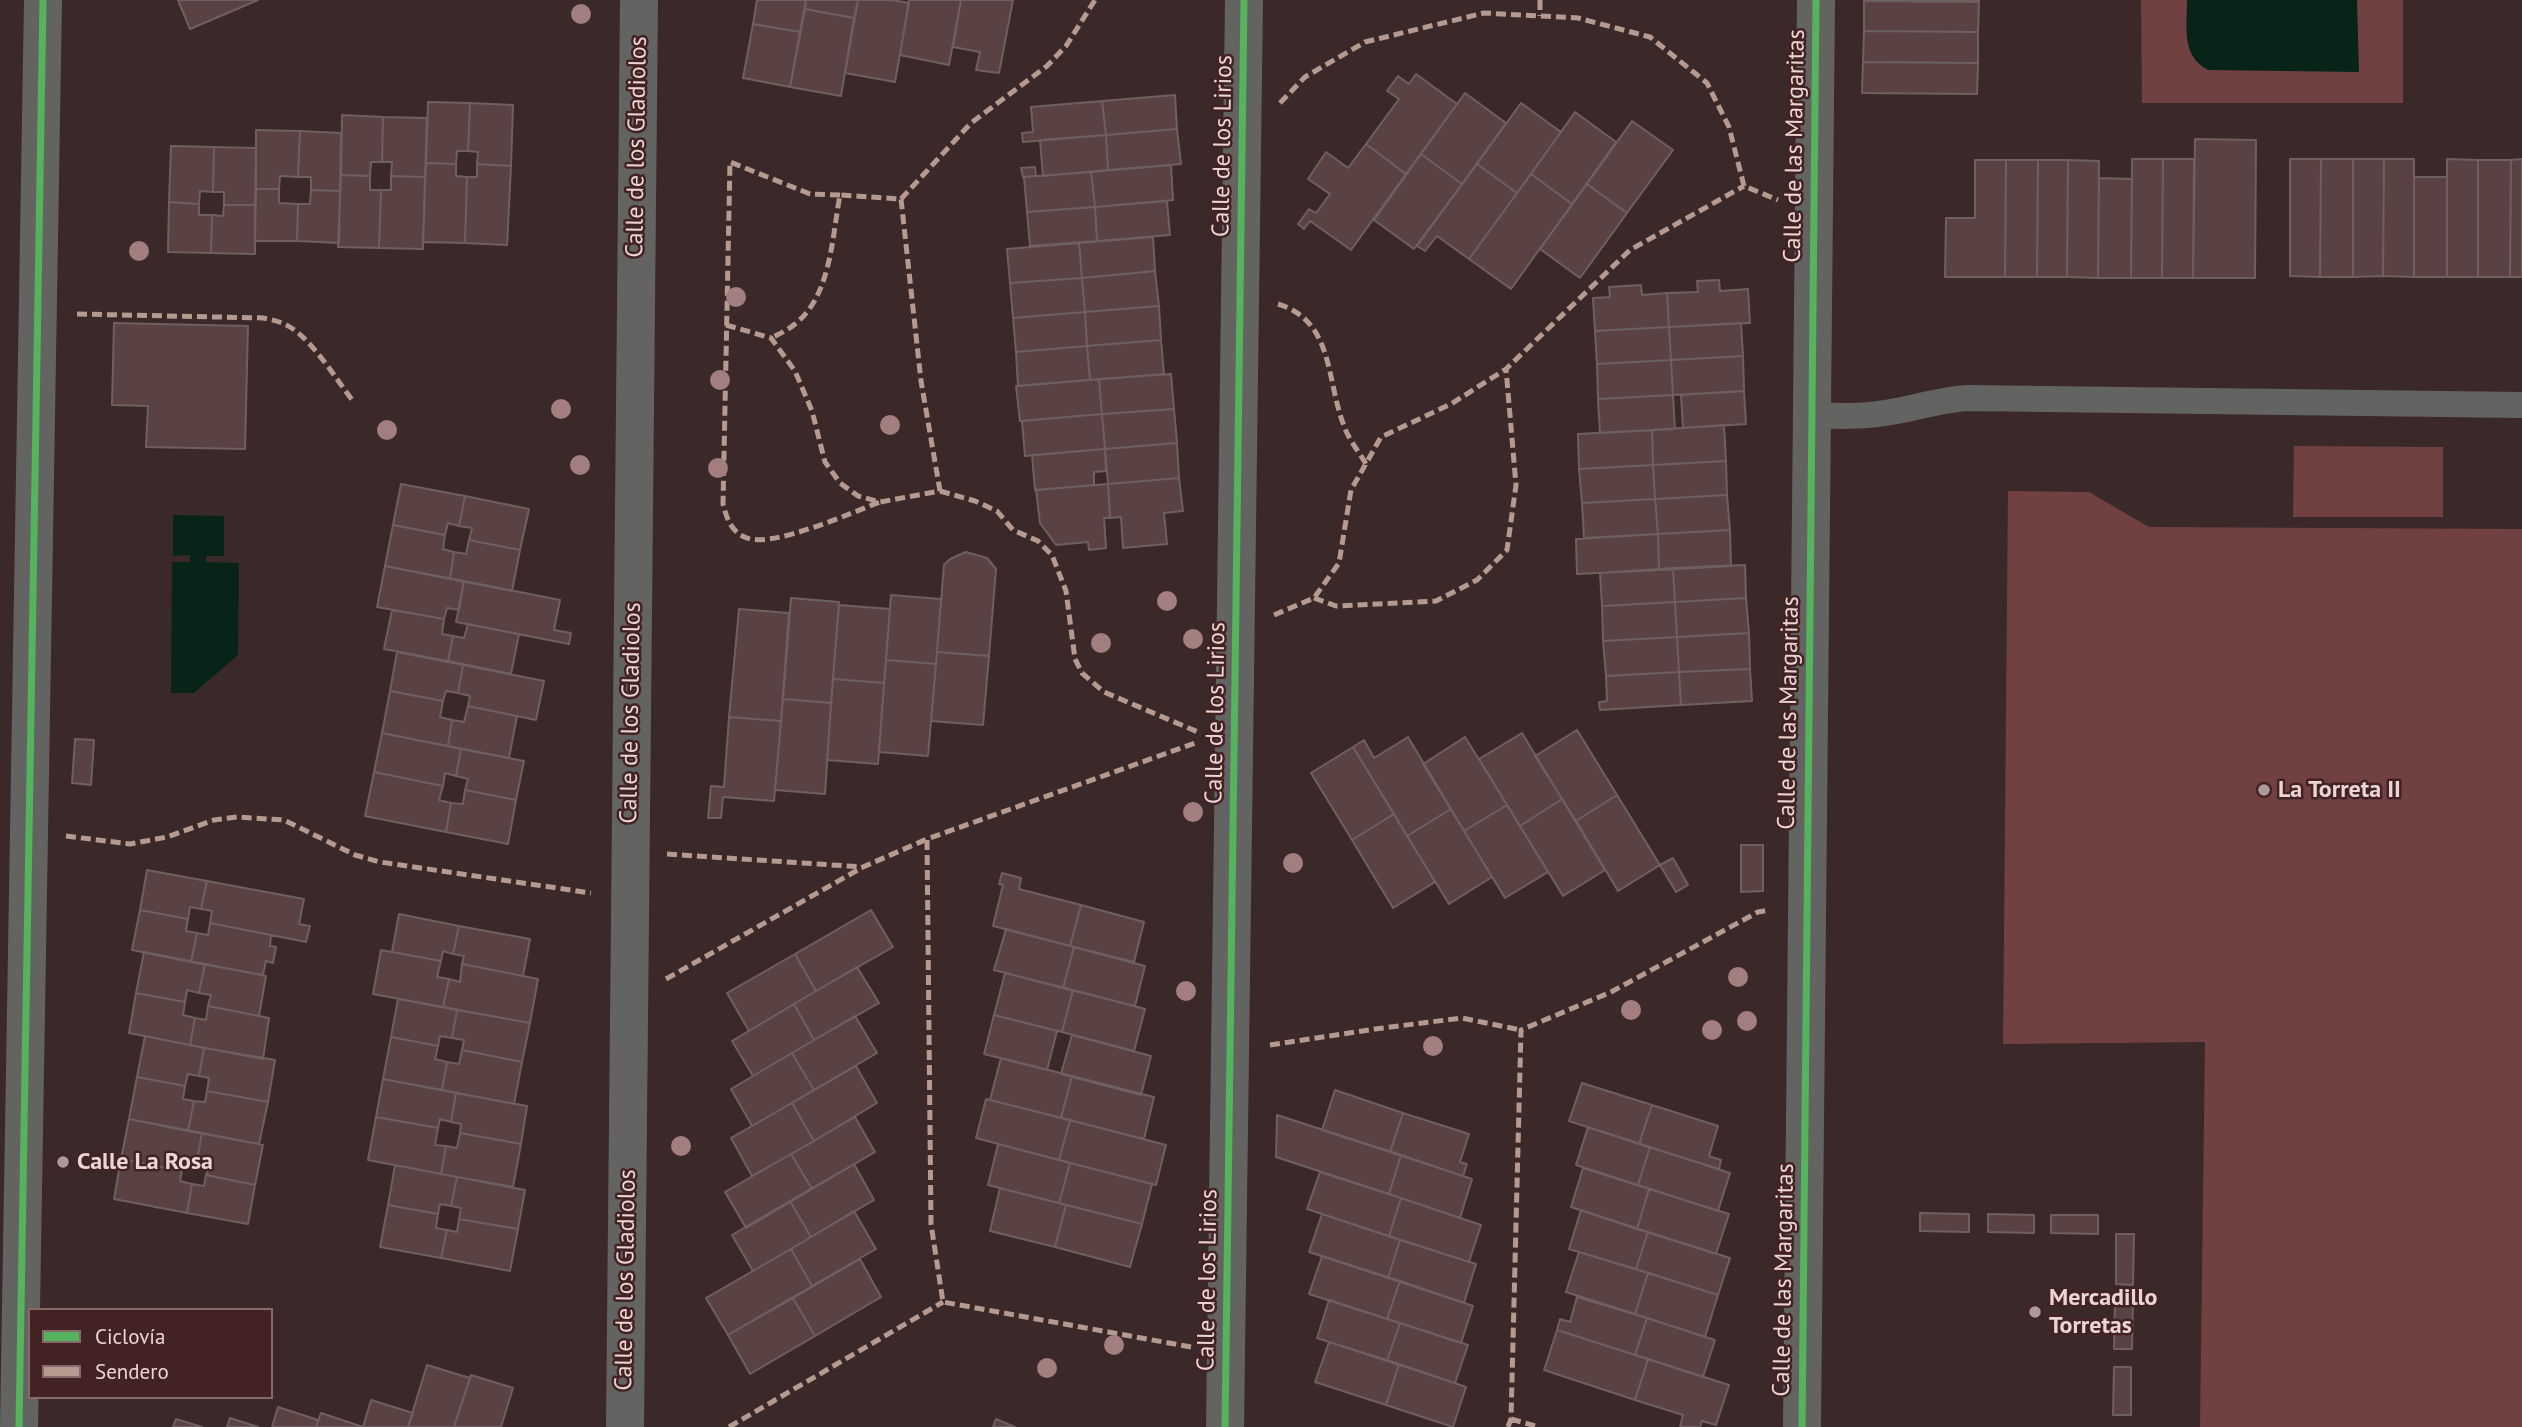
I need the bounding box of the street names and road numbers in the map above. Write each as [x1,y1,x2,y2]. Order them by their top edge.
street label: Calle de las Margaritas [1779,29,1811,263]
street label: Calle de los Gladiolos [621,36,653,258]
street label: Calle de los Lirios [1207,55,1239,237]
street label: Calle de las Margaritas [1773,596,1805,830]
street label: Calle de los Gladiolos [615,602,647,824]
street label: Calle de los Lirios [1200,622,1232,804]
street label: Calle de las Margaritas [1768,1163,1800,1397]
street label: Calle de los Gladiolos [610,1169,642,1391]
street label: Calle de los Lirios [1192,1189,1224,1371]

